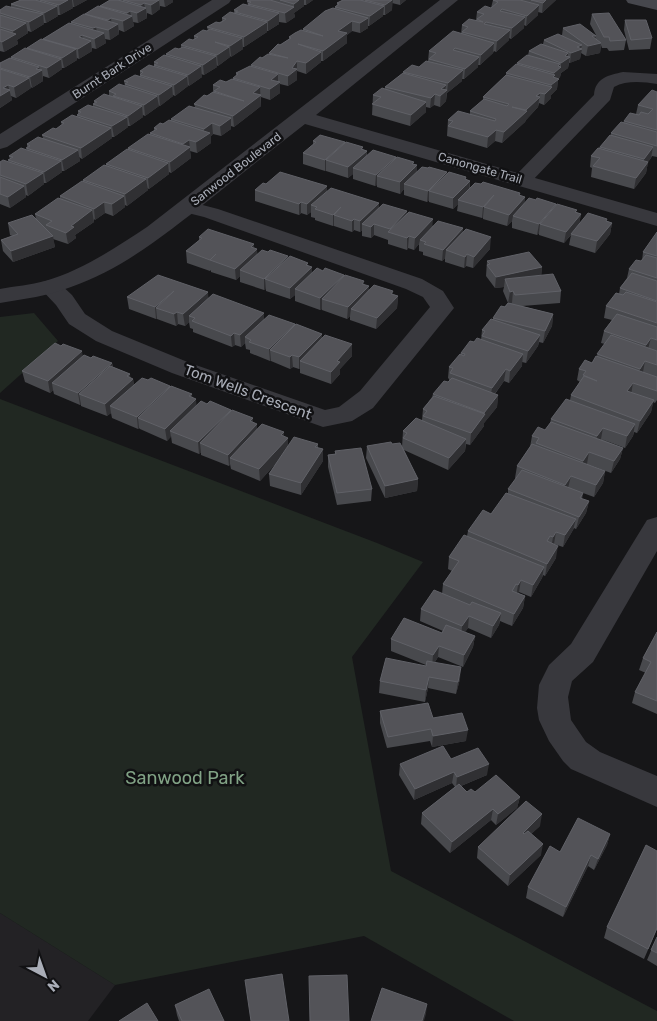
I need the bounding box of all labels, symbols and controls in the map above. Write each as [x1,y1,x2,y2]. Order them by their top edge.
street label: Burnt Bark Drive [70,40,155,102]
street label: Sanwood Boulevard [188,129,284,209]
street label: Canongate Trail [436,149,524,187]
street label: Tom Wells Crescent [182,361,314,423]
park label: Sanwood Park [125,767,245,789]
north arrow [20,951,70,1001]
text: N [44,976,63,995]

